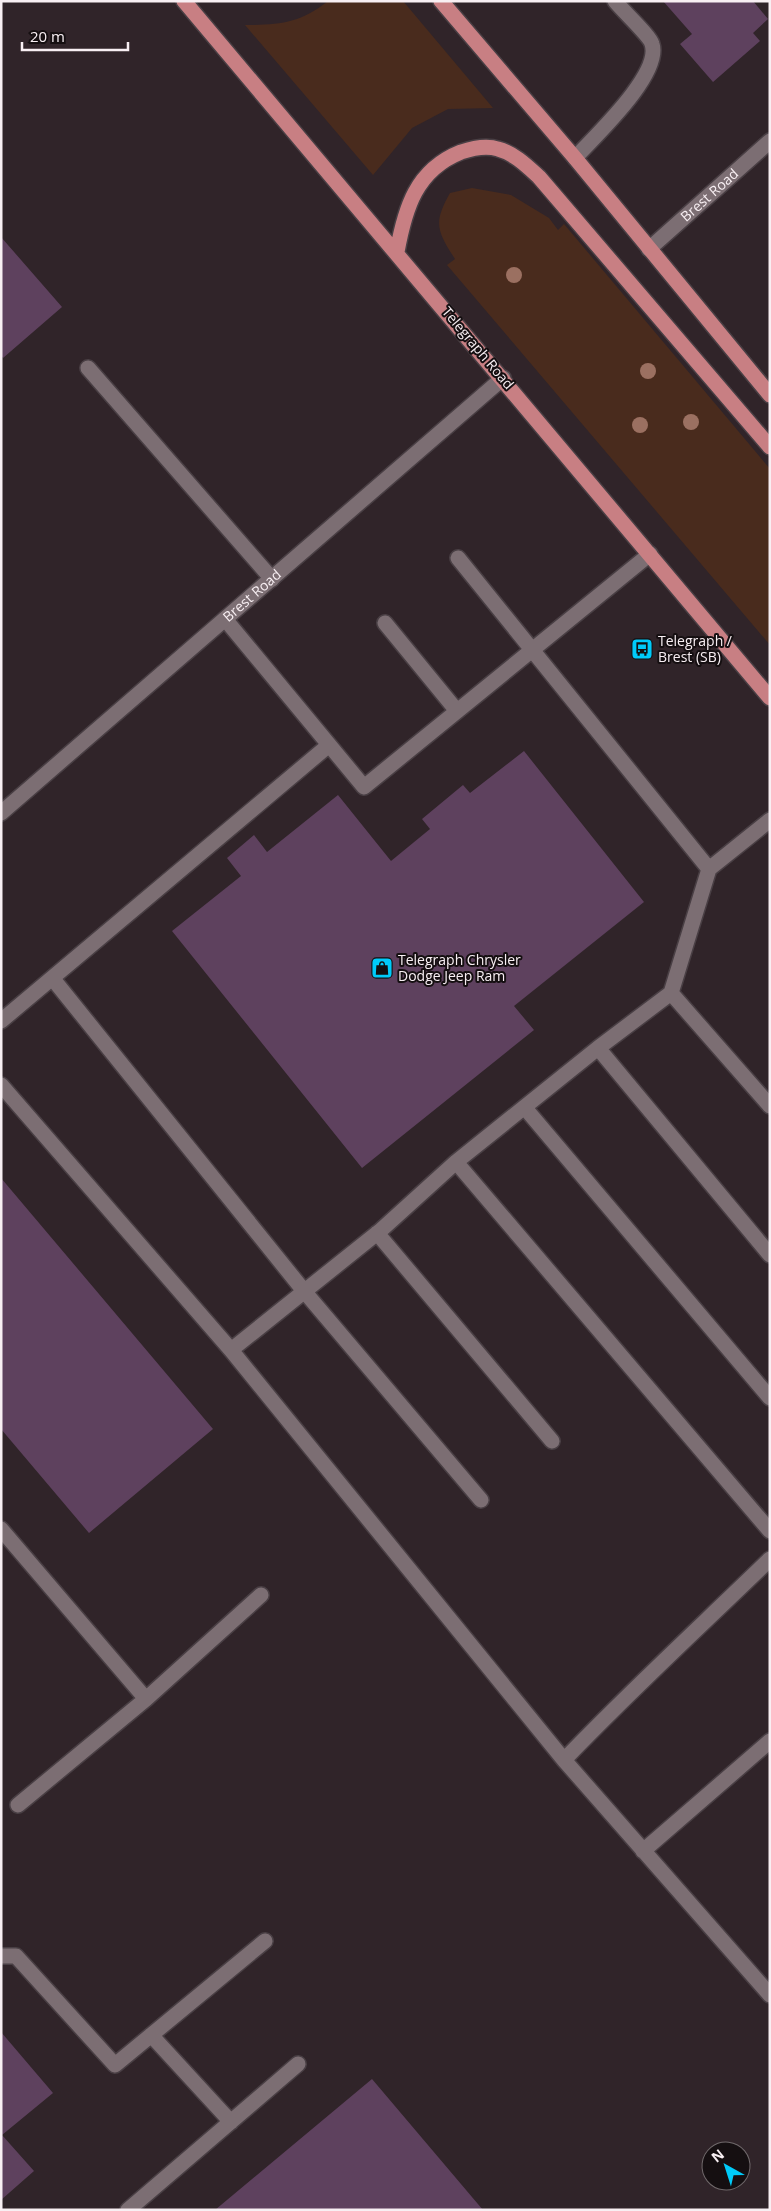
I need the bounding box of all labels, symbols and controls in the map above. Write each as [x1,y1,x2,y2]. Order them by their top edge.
scale bar [22,20,129,52]
text: 20 m [30,26,65,46]
street label: Brest Road [676,164,742,226]
street label: Telegraph Road [438,302,519,393]
street label: Brest Road [218,565,285,626]
place label: Telegraph / Brest (SB) [658,631,732,666]
bus stop icon: Telegraph / Brest (SB) [630,637,654,661]
place label: Telegraph Chrysler Dodge Jeep Ram [398,950,521,985]
shop icon: Telegraph Chrysler Dodge Jeep Ram [370,956,394,980]
north arrow [701,2141,751,2191]
text: N [707,2145,728,2166]

